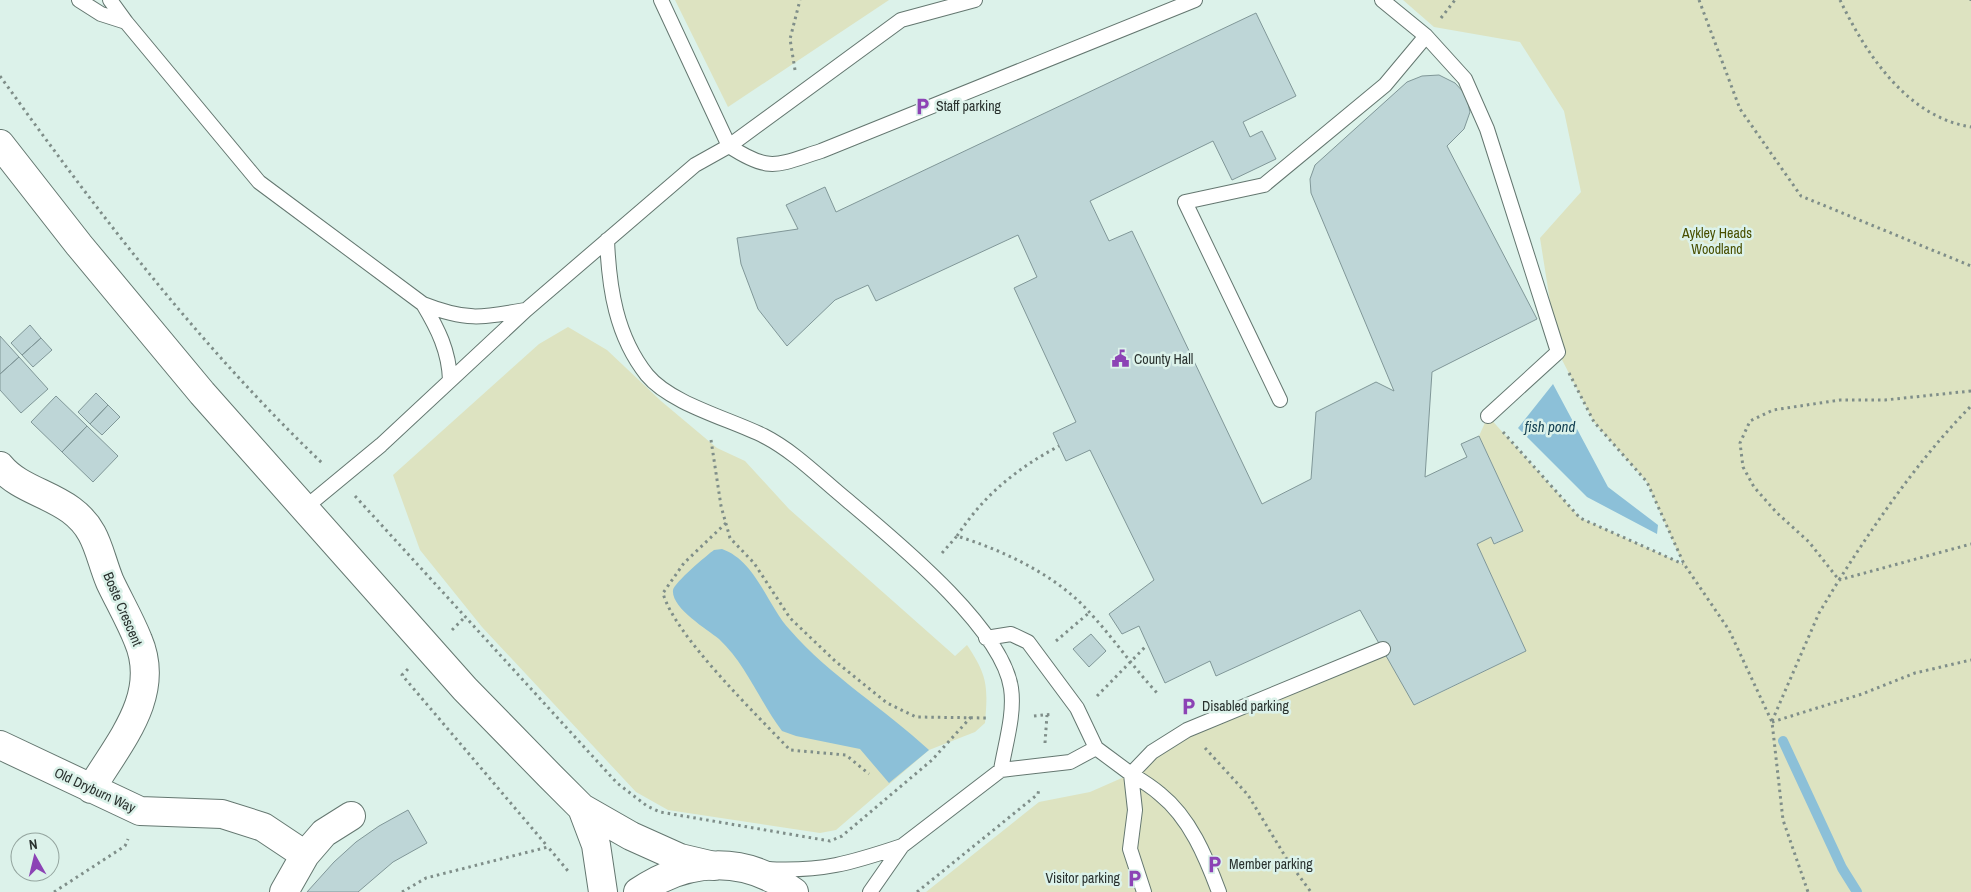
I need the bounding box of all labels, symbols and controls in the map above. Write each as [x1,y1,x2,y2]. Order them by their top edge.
parking icon: Staff parking [912,96,932,116]
place label: Staff parking [936,97,1002,115]
park label: Aykley Heads Woodland [1681,224,1752,258]
public building icon: County Hall [1110,349,1130,369]
place label: County Hall [1134,350,1193,368]
water label: fish pond [1523,416,1575,437]
street label: Boste Crescent [99,569,147,649]
parking icon: Disabled parking [1178,696,1198,716]
place label: Disabled parking [1202,697,1289,715]
street label: Old Dryburn Way [51,763,139,817]
north arrow [10,832,60,882]
text: N [28,835,39,854]
parking icon: Member parking [1205,854,1225,874]
place label: Member parking [1229,855,1313,873]
parking icon: Visitor parking [1124,868,1144,888]
place label: Visitor parking [1046,869,1121,887]

